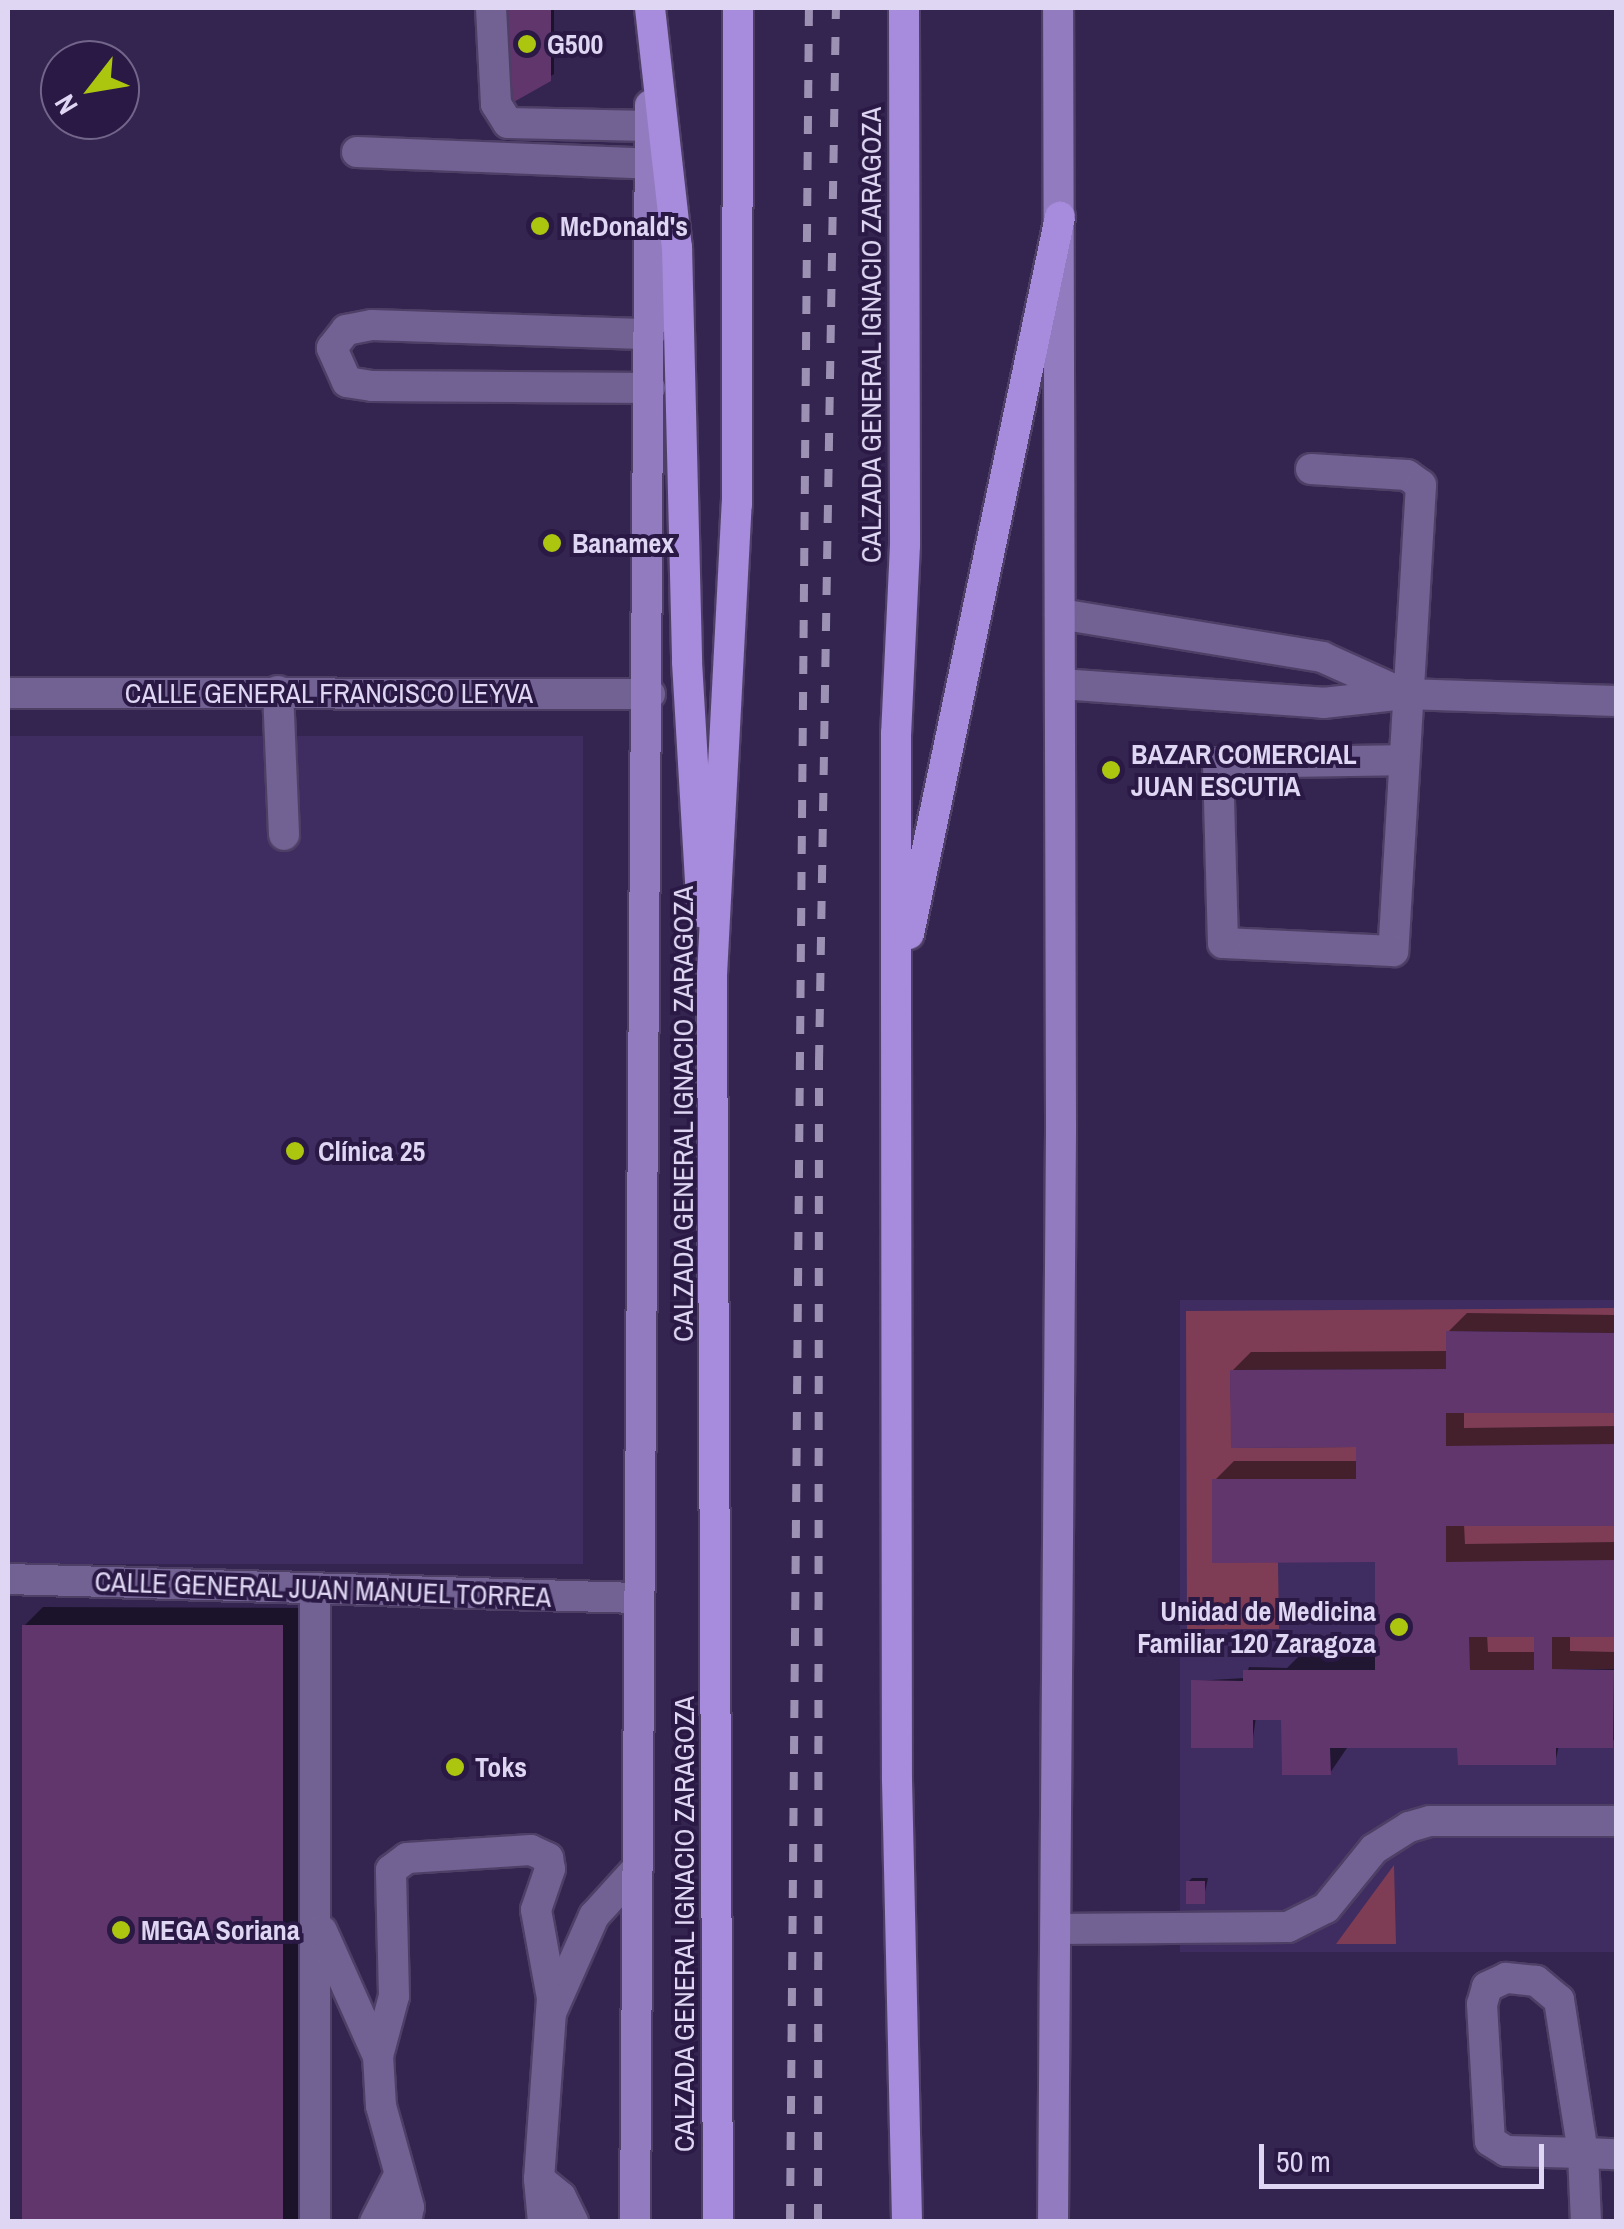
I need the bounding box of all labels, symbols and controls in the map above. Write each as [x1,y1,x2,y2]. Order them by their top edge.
place label: G500 [547,27,603,61]
marker: G500 [516,33,538,55]
north arrow [40,40,140,140]
text: N [45,88,87,121]
street label: CALZADA GENERAL IGNACIO ZARAGOZA [854,106,888,564]
place label: McDonald's [560,209,688,243]
marker: McDonald's [529,215,551,237]
place label: Banamex [572,526,674,560]
marker: Banamex [541,532,563,554]
street label: CALLE GENERAL FRANCISCO LEYVA [124,676,534,710]
place label: BAZAR COMERCIAL JUAN ESCUTIA [1131,737,1357,803]
marker: BAZAR COMERCIAL JUAN ESCUTIA [1100,759,1122,781]
street label: CALZADA GENERAL IGNACIO ZARAGOZA [666,885,700,1343]
place label: Clínica 25 [318,1134,425,1168]
marker: Clínica 25 [282,1138,308,1164]
street label: CALLE GENERAL JUAN MANUEL TORREA [93,1564,553,1614]
place label: Unidad de Medicina Familiar 120 Zaragoza [1137,1594,1376,1660]
marker: Unidad de Medicina Familiar 120 Zaragoza [1386,1614,1412,1640]
street label: CALZADA GENERAL IGNACIO ZARAGOZA [667,1695,701,2153]
place label: Toks [475,1750,527,1784]
marker: Toks [444,1756,466,1778]
place label: MEGA Soriana [141,1913,300,1947]
marker: MEGA Soriana [110,1919,132,1941]
scale bar [1264,2124,1549,2186]
text: 50 m [1276,2141,1331,2181]

